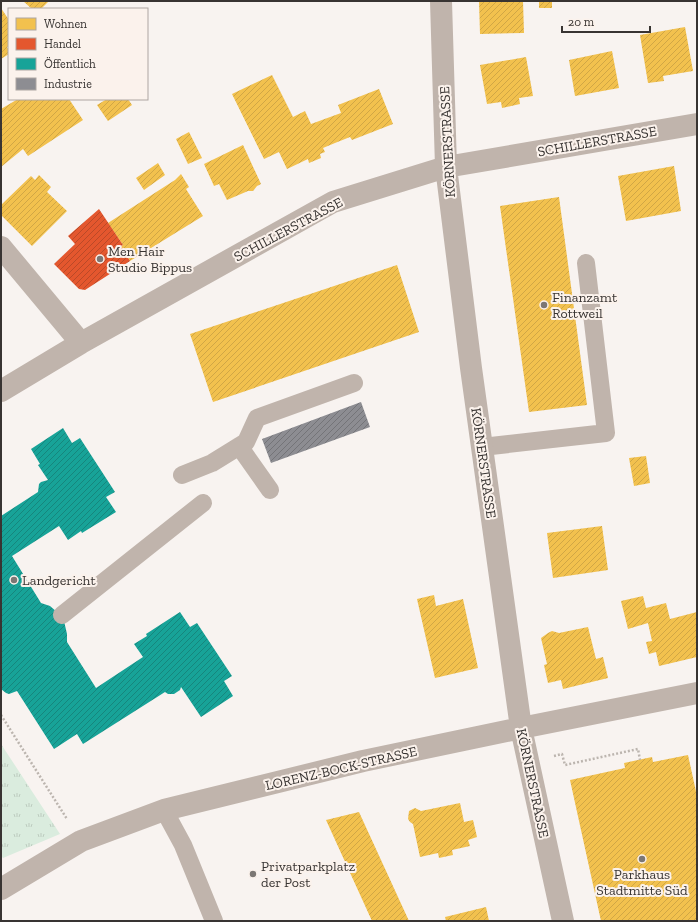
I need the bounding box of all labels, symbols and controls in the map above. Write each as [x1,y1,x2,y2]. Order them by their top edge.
legend [8,8,148,100]
scale bar [562,8,650,34]
text: 20 m [568,15,595,29]
text: Wohnen [44,17,87,31]
text: Handel [44,37,81,51]
text: Öffentlich [44,57,96,71]
text: Industrie [44,77,92,91]
street label: KÖRNERSTRASSE [436,86,459,198]
street label: SCHILLERSTRASSE [536,123,658,160]
street label: SCHILLERSTRASSE [231,194,346,265]
place label: Men Hair Studio Bippus [108,243,192,276]
marker: Men Hair Studio Bippus [95,254,105,264]
place label: Finanzamt Rottweil [552,289,618,322]
marker: Finanzamt Rottweil [539,300,549,310]
street label: KÖRNERSTRASSE [467,407,500,519]
place label: Landgericht [22,572,96,589]
marker: Landgericht [9,575,19,585]
street label: KÖRNERSTRASSE [513,727,552,839]
street label: LORENZ-BOCK-STRASSE [264,743,419,794]
marker: Parkhaus Stadtmitte Süd [637,854,647,864]
place label: Privatparkplatz der Post [261,858,356,891]
place label: Parkhaus Stadtmitte Süd [596,866,688,899]
marker: Privatparkplatz der Post [248,869,258,879]

